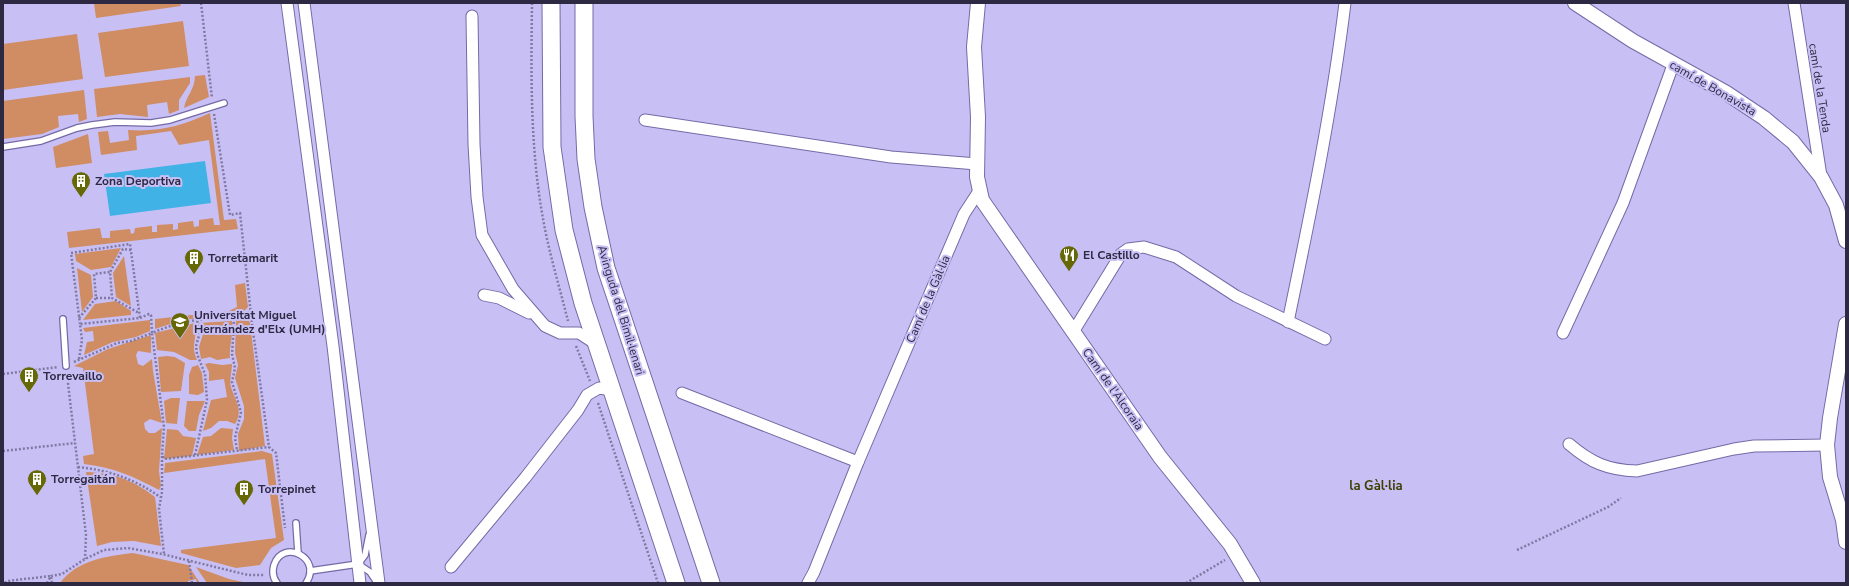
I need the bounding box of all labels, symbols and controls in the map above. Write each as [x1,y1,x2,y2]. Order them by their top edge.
street label: camí de la Tenda [1805,42,1835,134]
street label: camí de Bonavista [1667,57,1759,119]
building icon: Zona Deportiva [70,170,92,198]
place label: Zona Deportiva [95,173,181,189]
street label: Avinguda del Bimil·lenari [594,243,648,377]
restaurant icon: El Castillo [1058,244,1080,272]
building icon: Torretamarit [183,247,205,275]
place label: El Castillo [1083,247,1140,263]
place label: Torretamarit [208,250,278,266]
street label: Camí de la Gàl·lia [902,253,954,345]
place label: Universitat Miguel Hernández d'Elx (UMH) [194,307,326,337]
school or university icon: Universitat Miguel Hernández d'Elx (UMH) [169,311,191,339]
street label: Camí de l'Alcoraia [1079,345,1147,433]
building icon: Torrevaillo [18,365,40,393]
place label: Torrevaillo [43,368,103,384]
building icon: Torregaitán [26,468,48,496]
place label: Torregaitán [51,471,115,487]
district label: la Gàl·lia [1349,477,1403,495]
building icon: Torrepinet [233,478,255,506]
place label: Torrepinet [258,481,316,497]

